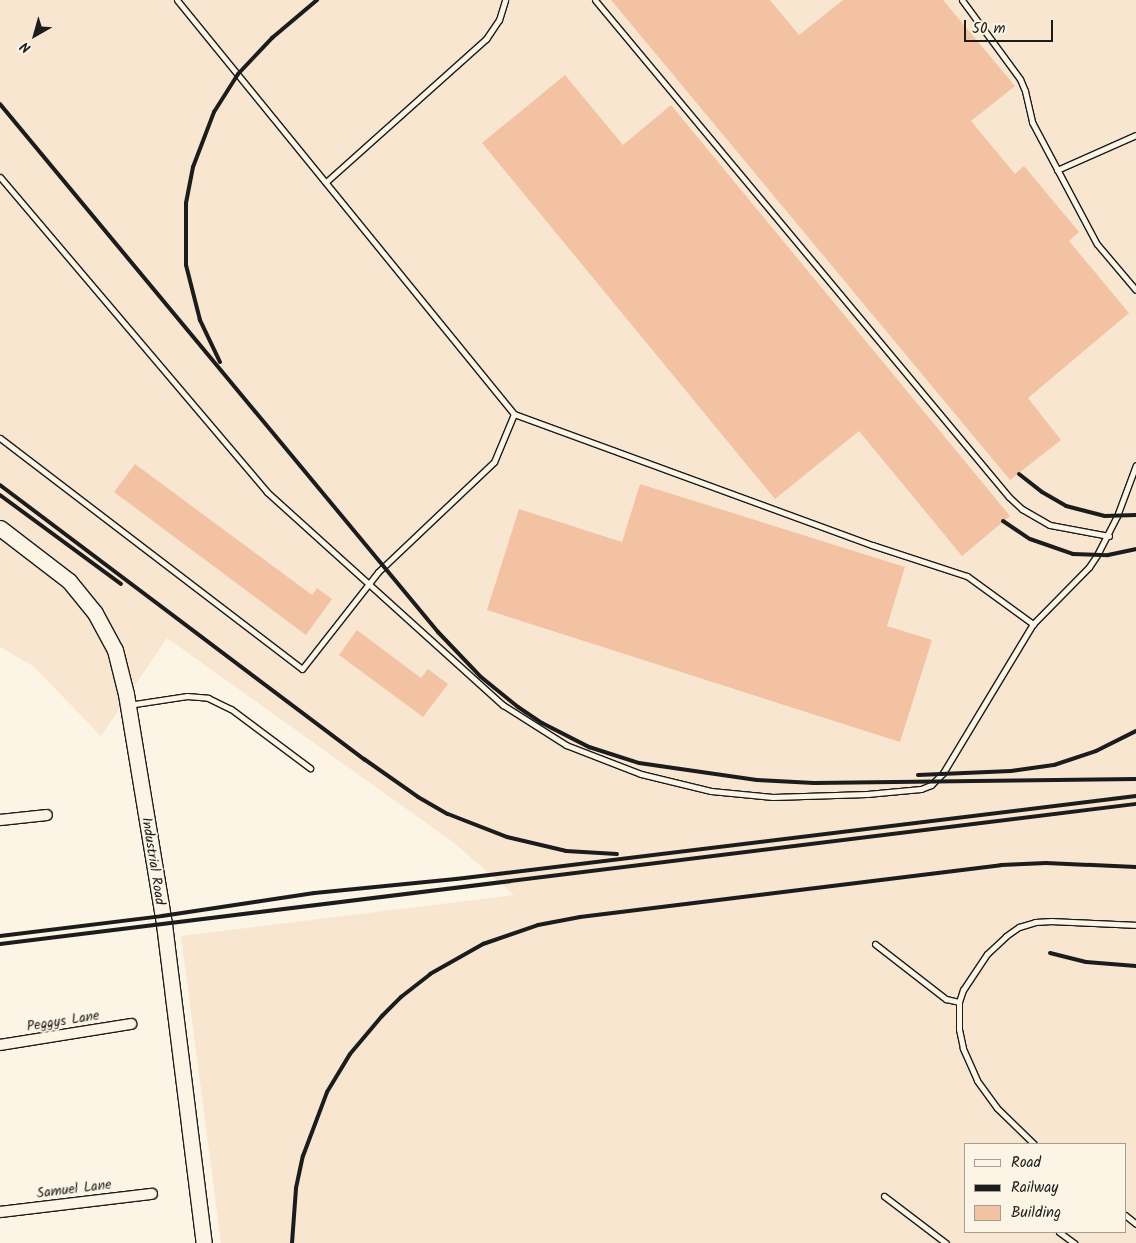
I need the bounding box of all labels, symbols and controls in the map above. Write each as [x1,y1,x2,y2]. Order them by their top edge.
north arrow [10,10,60,60]
scale bar [966,10,1055,42]
text: 50 m [972,17,1006,41]
text: N [16,35,36,58]
street label: Industrial Road [138,816,168,906]
street label: Peggys Lane [25,1007,101,1035]
legend [964,1143,1126,1233]
text: Road [1011,1151,1041,1175]
street label: Samuel Lane [36,1176,112,1202]
text: Railway [1011,1176,1058,1200]
text: Building [1011,1201,1061,1225]

